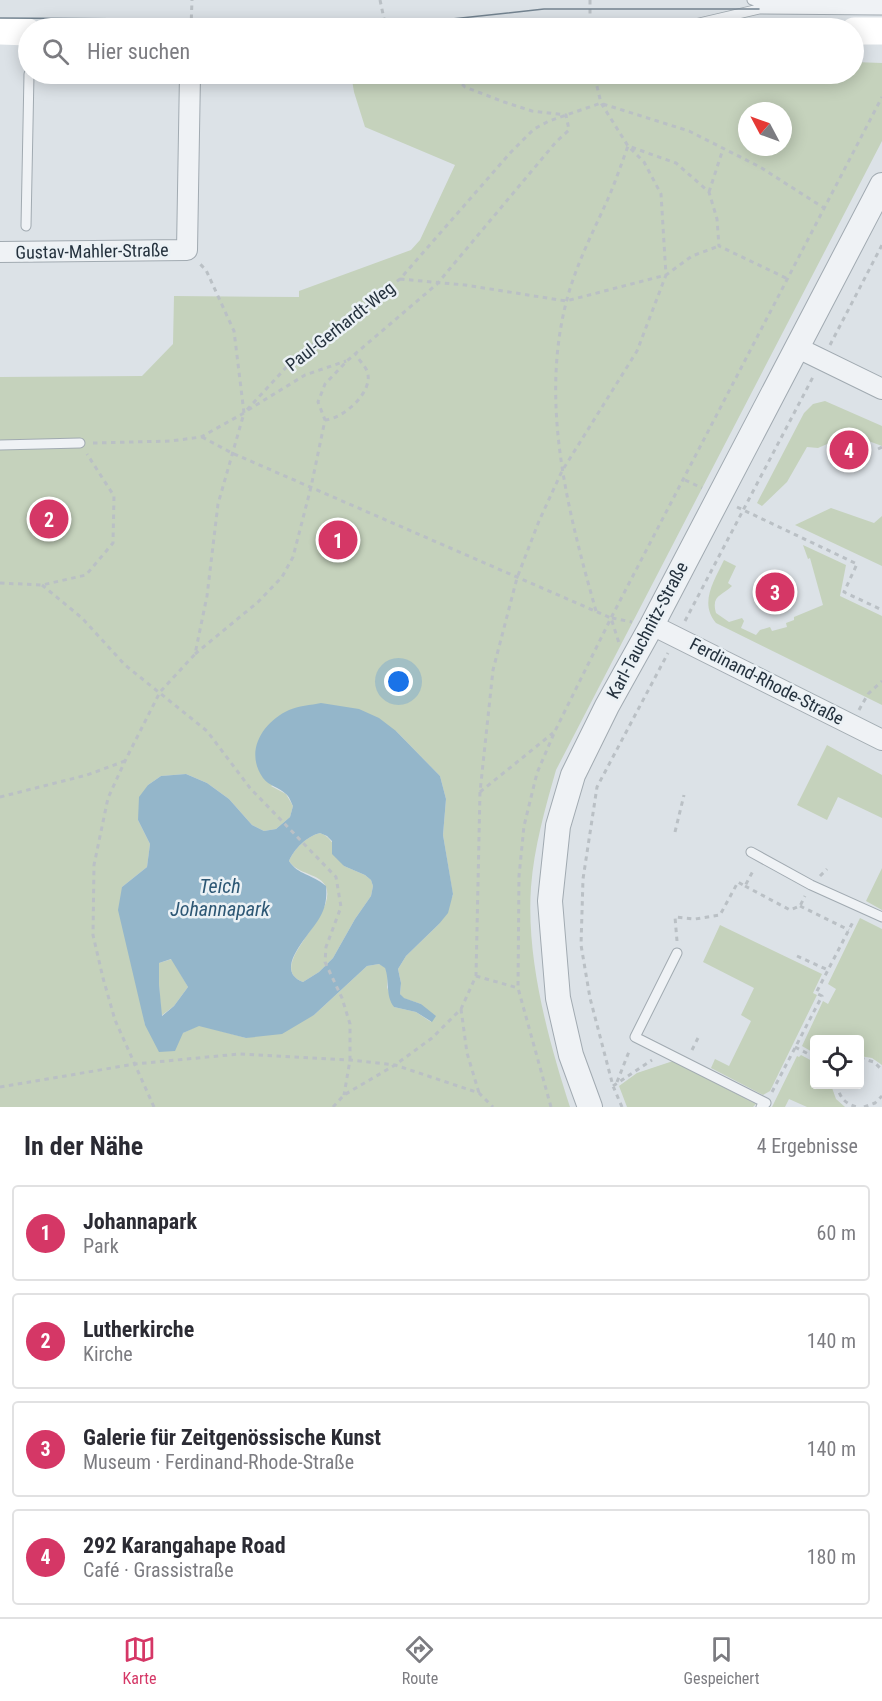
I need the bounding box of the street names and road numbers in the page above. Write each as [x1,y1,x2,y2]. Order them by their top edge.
street label: Gustav-Mahler-Straße [15,239,169,263]
street label: Paul-Gerhardt-Weg [281,277,399,375]
street label: Karl-Tauchnitz-Straße [602,558,692,702]
street label: Ferdinand-Rhode-Straße [686,633,848,729]

